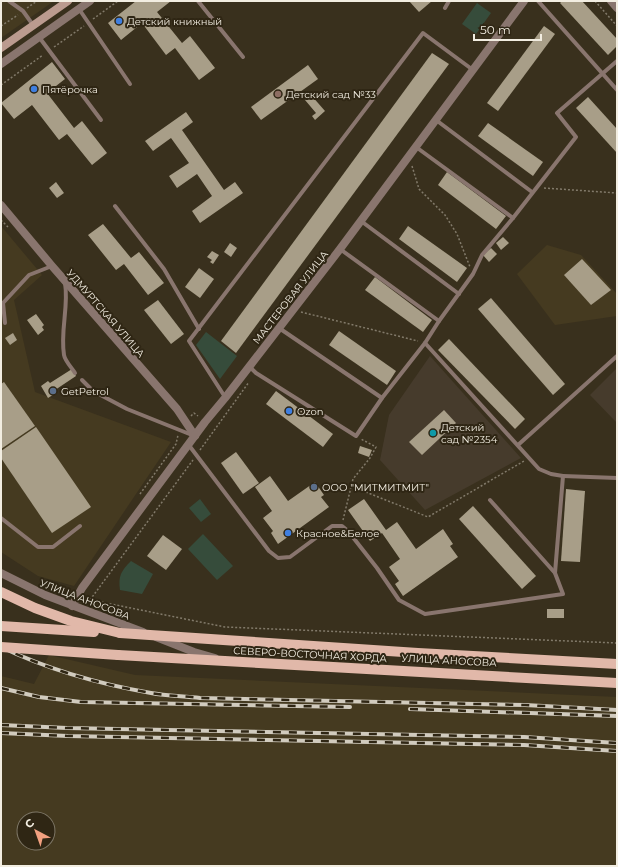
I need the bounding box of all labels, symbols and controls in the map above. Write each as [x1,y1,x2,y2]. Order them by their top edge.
place label: Детский книжный [127,15,222,28]
marker: Детский книжный [114,16,124,26]
scale bar [474,16,541,42]
text: 50 m [480,22,511,37]
place label: Пятёрочка [42,83,98,96]
marker: Пятёрочка [29,84,39,94]
place label: Детский сад №33 [286,88,376,101]
marker: Детский сад №33 [273,89,283,99]
street label: МАСТЕРОВАЯ УЛИЦА [250,248,331,347]
street label: УДМУРТСКАЯ УЛИЦА [64,267,148,360]
place label: GetPetrol [61,385,109,398]
marker: GetPetrol [48,386,58,396]
place label: Ozon [297,405,323,418]
marker: Ozon [284,406,294,416]
place label: Детский сад №2354 [441,421,498,446]
marker: Детский сад №2354 [428,428,438,438]
place label: ООО "МИТМИТМИТ" [322,481,429,494]
marker: ООО "МИТМИТМИТ" [309,482,319,492]
place label: Красное&Белое [296,527,379,540]
marker: Красное&Белое [283,528,293,538]
street label: УЛИЦА АНОСОВА [38,576,132,623]
street label: СЕВЕРО-ВОСТОЧНАЯ ХОРДА [233,644,388,665]
street label: УЛИЦА АНОСОВА [401,652,497,670]
north arrow [16,811,56,851]
text: С [22,816,37,831]

